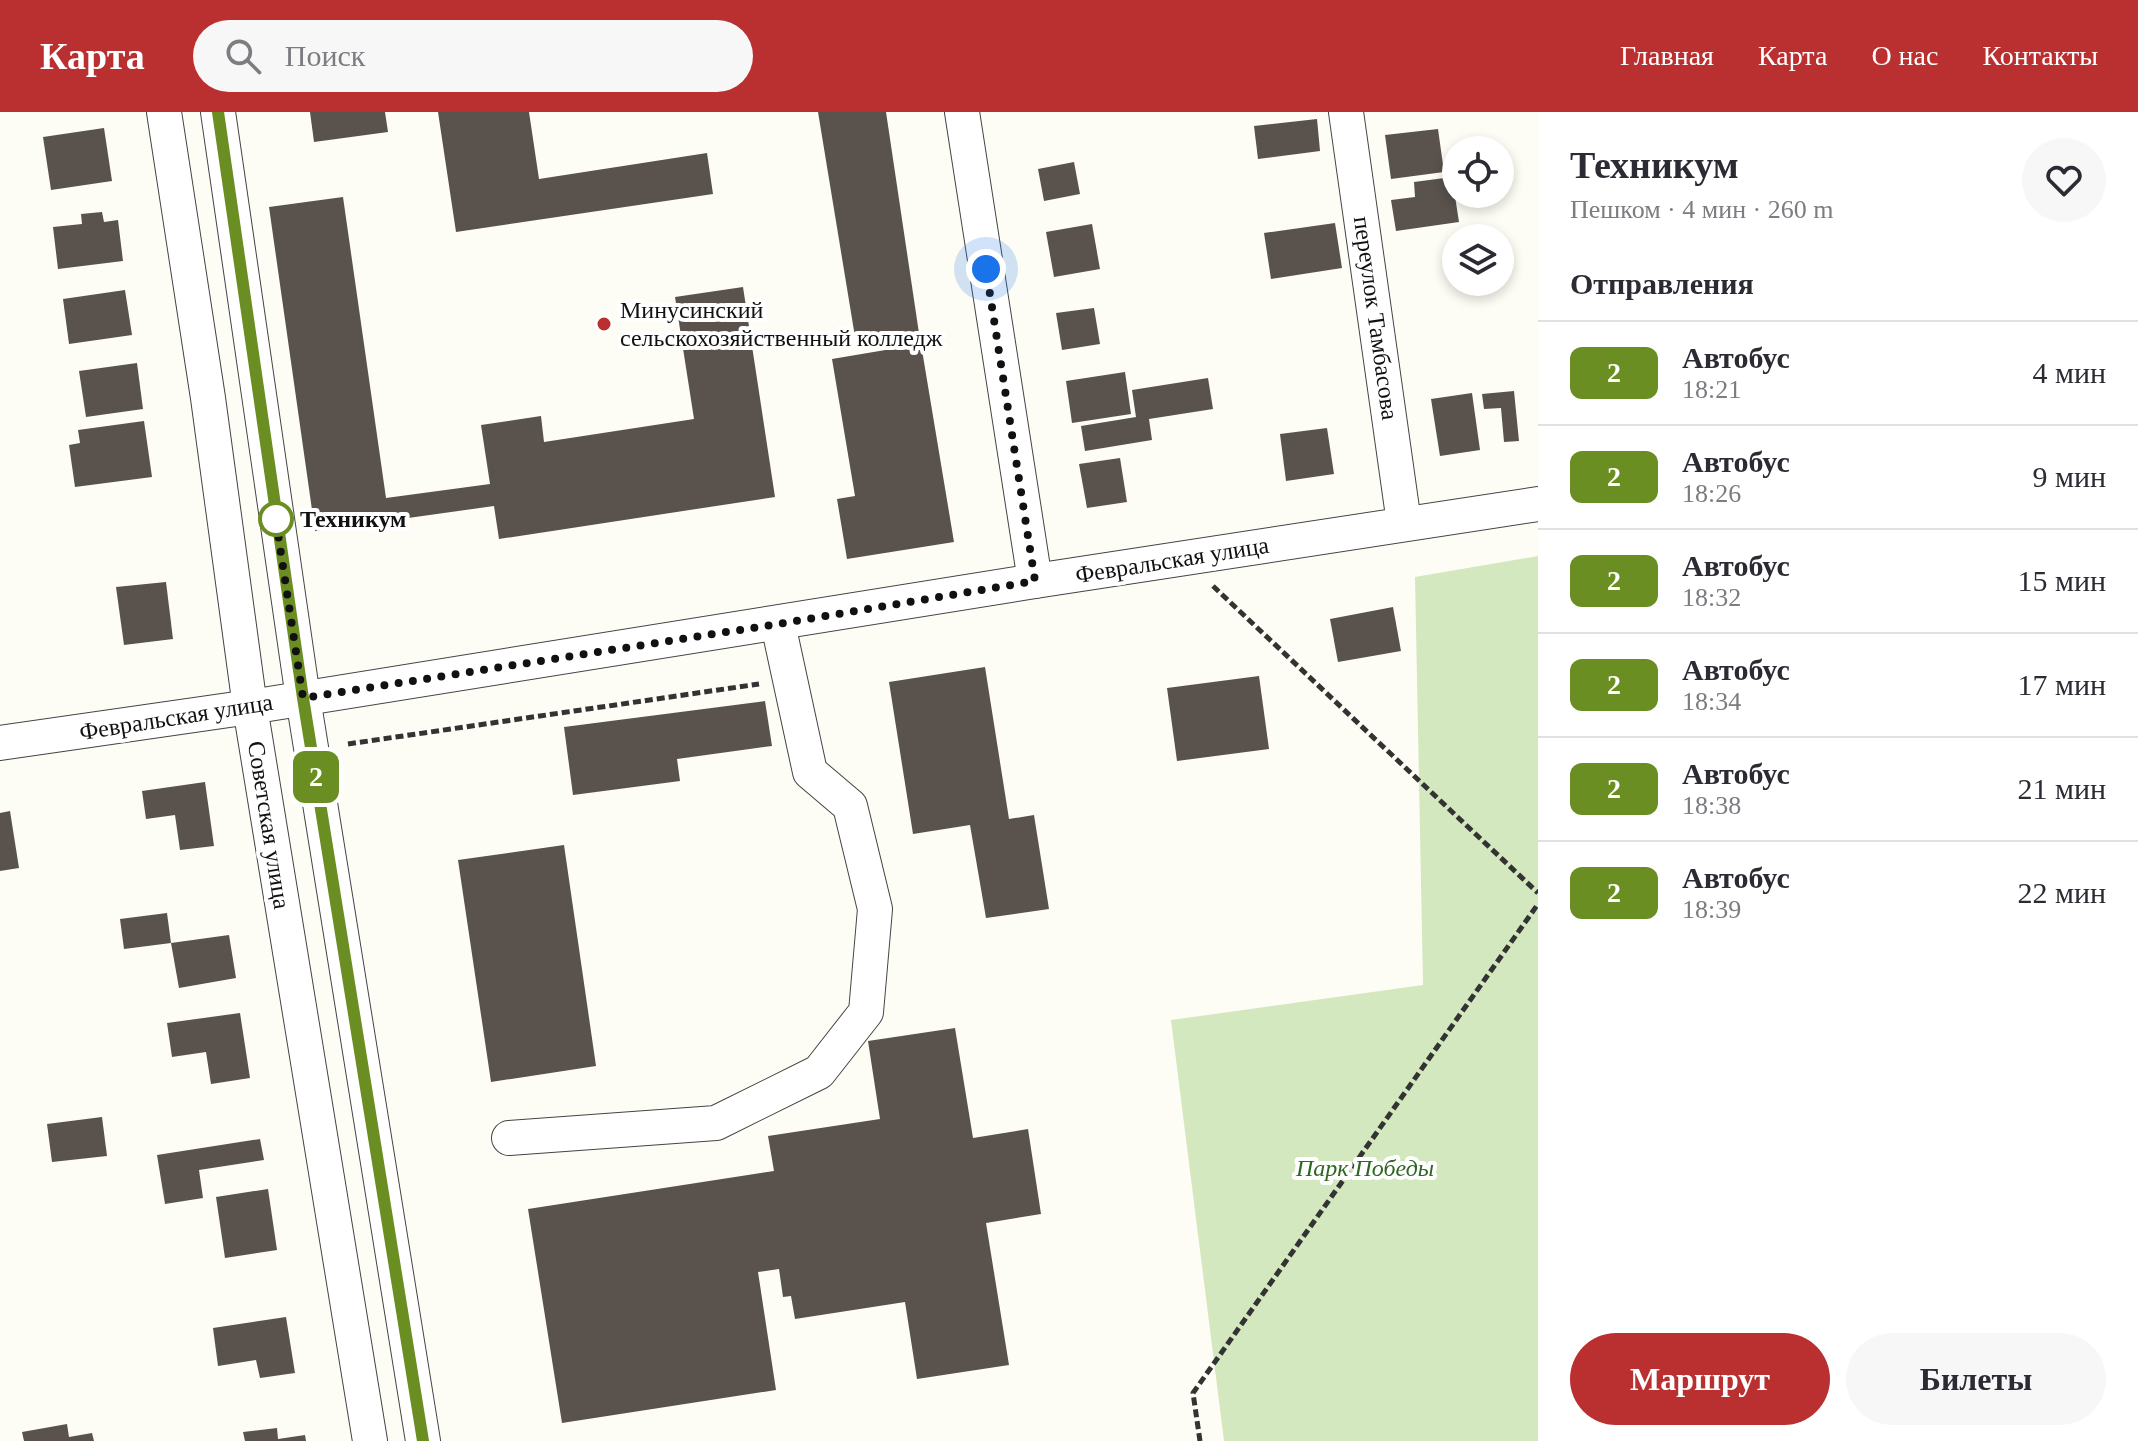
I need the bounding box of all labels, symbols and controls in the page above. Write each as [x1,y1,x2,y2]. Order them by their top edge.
search box [193,20,753,92]
icon: search [221,34,265,78]
text: Карта [40,35,145,77]
text: Поиск [285,39,365,72]
text: Главная [1620,40,1714,71]
text: Карта [1758,40,1827,71]
text: О нас [1871,40,1938,71]
text: Контакты [1982,40,2098,71]
map controls [1442,136,1514,296]
button: locate [1442,136,1514,208]
button: heart [2022,138,2106,222]
text: Техникум [1570,144,1739,186]
text: Пешком · 4 мин · 260 m [1570,195,1833,224]
street label: переулок Тамбасова [1349,215,1403,422]
button: layers [1442,224,1514,296]
your location [966,249,1006,289]
text: Отправления [1570,267,1754,300]
place label: Минусинский сельскохозяйственный колледж [620,297,943,351]
marker: Минусинский сельскохозяйственный колледж [595,315,613,333]
text: Автобус [1682,341,1790,374]
text: 4 мин [2032,356,2106,389]
text: 2 [1607,357,1621,388]
text: 18:21 [1682,375,1741,404]
text: Автобус [1682,445,1790,478]
text: 9 мин [2032,460,2106,493]
text: 2 [1607,461,1621,492]
text: 18:26 [1682,479,1741,508]
marker: Техникум [259,502,293,536]
place label: Техникум [300,506,406,532]
street label: Февральская улица [1073,532,1271,588]
text: Автобус [1682,549,1790,582]
text: 15 мин [2017,564,2106,597]
text: 2 [1607,565,1621,596]
text: 18:32 [1682,583,1741,612]
text: Автобус [1682,653,1790,686]
text: 17 мин [2017,668,2106,701]
text: 2 [1607,669,1621,700]
text: 18:34 [1682,687,1741,716]
street label: Февральская улица [77,689,275,745]
street label: Советская улица [243,739,295,911]
line badge: 2 [290,751,342,803]
text: Автобус [1682,757,1790,790]
text: 2 [309,761,323,792]
text: 21 мин [2017,772,2106,805]
text: 2 [1607,773,1621,804]
text: 18:38 [1682,791,1741,820]
text: Автобус [1682,861,1790,894]
text: 22 мин [2017,876,2106,909]
text: 2 [1607,877,1621,908]
text: 18:39 [1682,895,1741,924]
park label: Парк Победы [1295,1155,1434,1181]
button: Маршрут [1570,1333,1830,1425]
button: Билеты [1846,1333,2106,1425]

